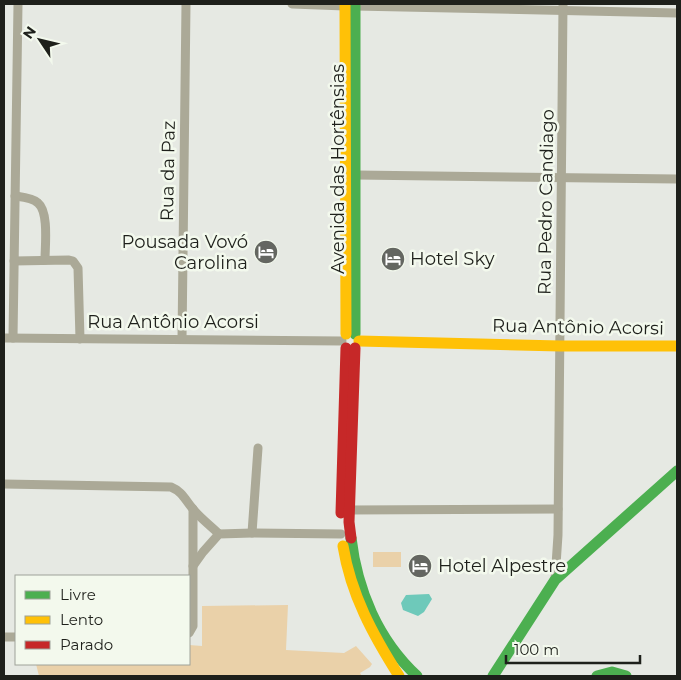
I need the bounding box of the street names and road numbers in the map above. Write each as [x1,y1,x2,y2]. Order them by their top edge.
street label: Avenida das Hortênsias [327,64,349,274]
street label: Rua Pedro Candiago [533,109,559,295]
street label: Rua da Paz [156,121,180,221]
street label: Rua Antônio Acorsi [87,311,259,333]
street label: Rua Antônio Acorsi [492,315,664,339]

